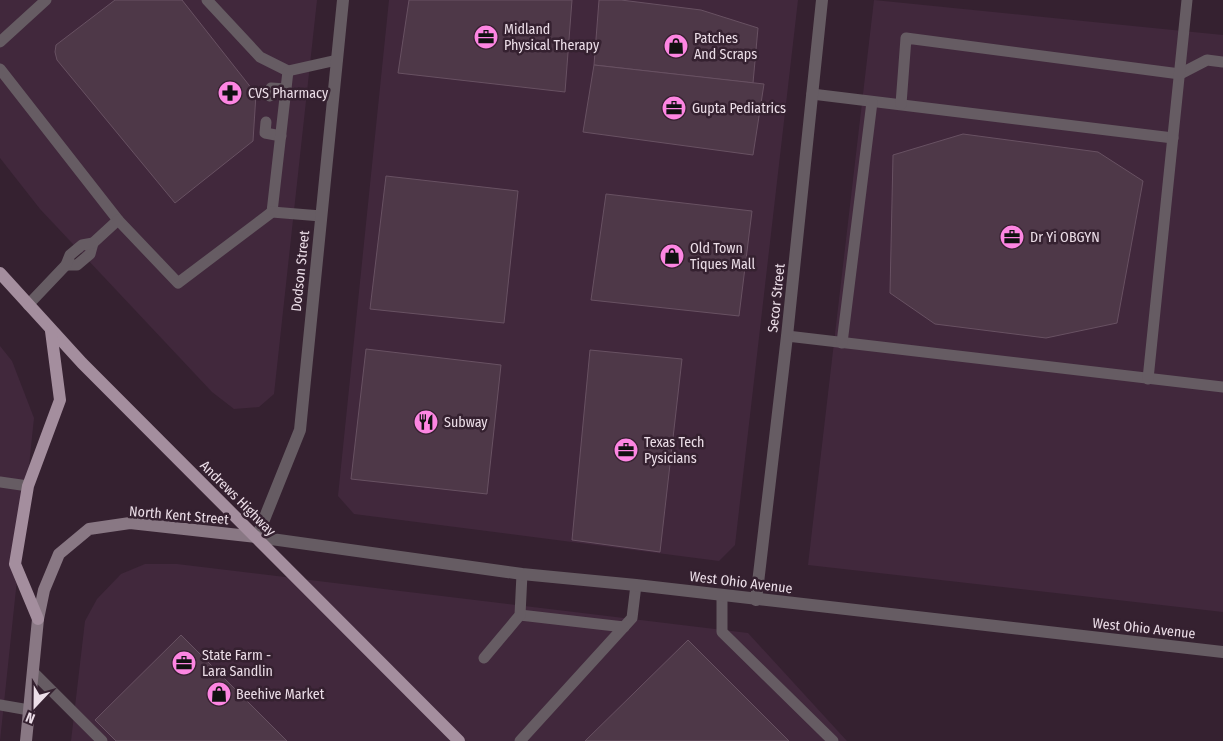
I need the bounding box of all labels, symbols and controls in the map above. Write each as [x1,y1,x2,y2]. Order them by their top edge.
place label: Midland Physical Therapy [504,21,600,54]
office icon: Midland Physical Therapy [473,24,499,50]
place label: Patches And Scraps [694,30,757,63]
shop icon: Patches And Scraps [663,33,689,59]
pharmacy icon: CVS Pharmacy [217,80,243,106]
place label: CVS Pharmacy [248,85,329,102]
office icon: Gupta Pediatrics [661,95,687,121]
place label: Gupta Pediatrics [692,100,786,117]
office icon: Dr Yi OBGYN [999,224,1025,250]
street label: Dodson Street [288,229,313,312]
place label: Dr Yi OBGYN [1030,229,1100,246]
place label: Old Town Tiques Mall [690,240,755,273]
shop icon: Old Town Tiques Mall [659,243,685,269]
street label: Secor Street [764,262,789,334]
restaurant icon: Subway [413,409,439,435]
place label: Subway [444,414,488,431]
place label: Texas Tech Pysicians [644,434,704,467]
office icon: Texas Tech Pysicians [613,437,639,463]
street label: Andrews Highway [196,457,280,540]
street label: North Kent Street [129,503,230,528]
street label: West Ohio Avenue [689,568,793,597]
street label: West Ohio Avenue [1092,615,1196,642]
place label: State Farm - Lara Sandlin [202,647,273,680]
office icon: State Farm - Lara Sandlin [171,650,197,676]
north arrow [10,681,60,731]
shop icon: Beehive Market [206,681,232,707]
place label: Beehive Market [236,686,325,703]
text: N [23,708,37,727]

